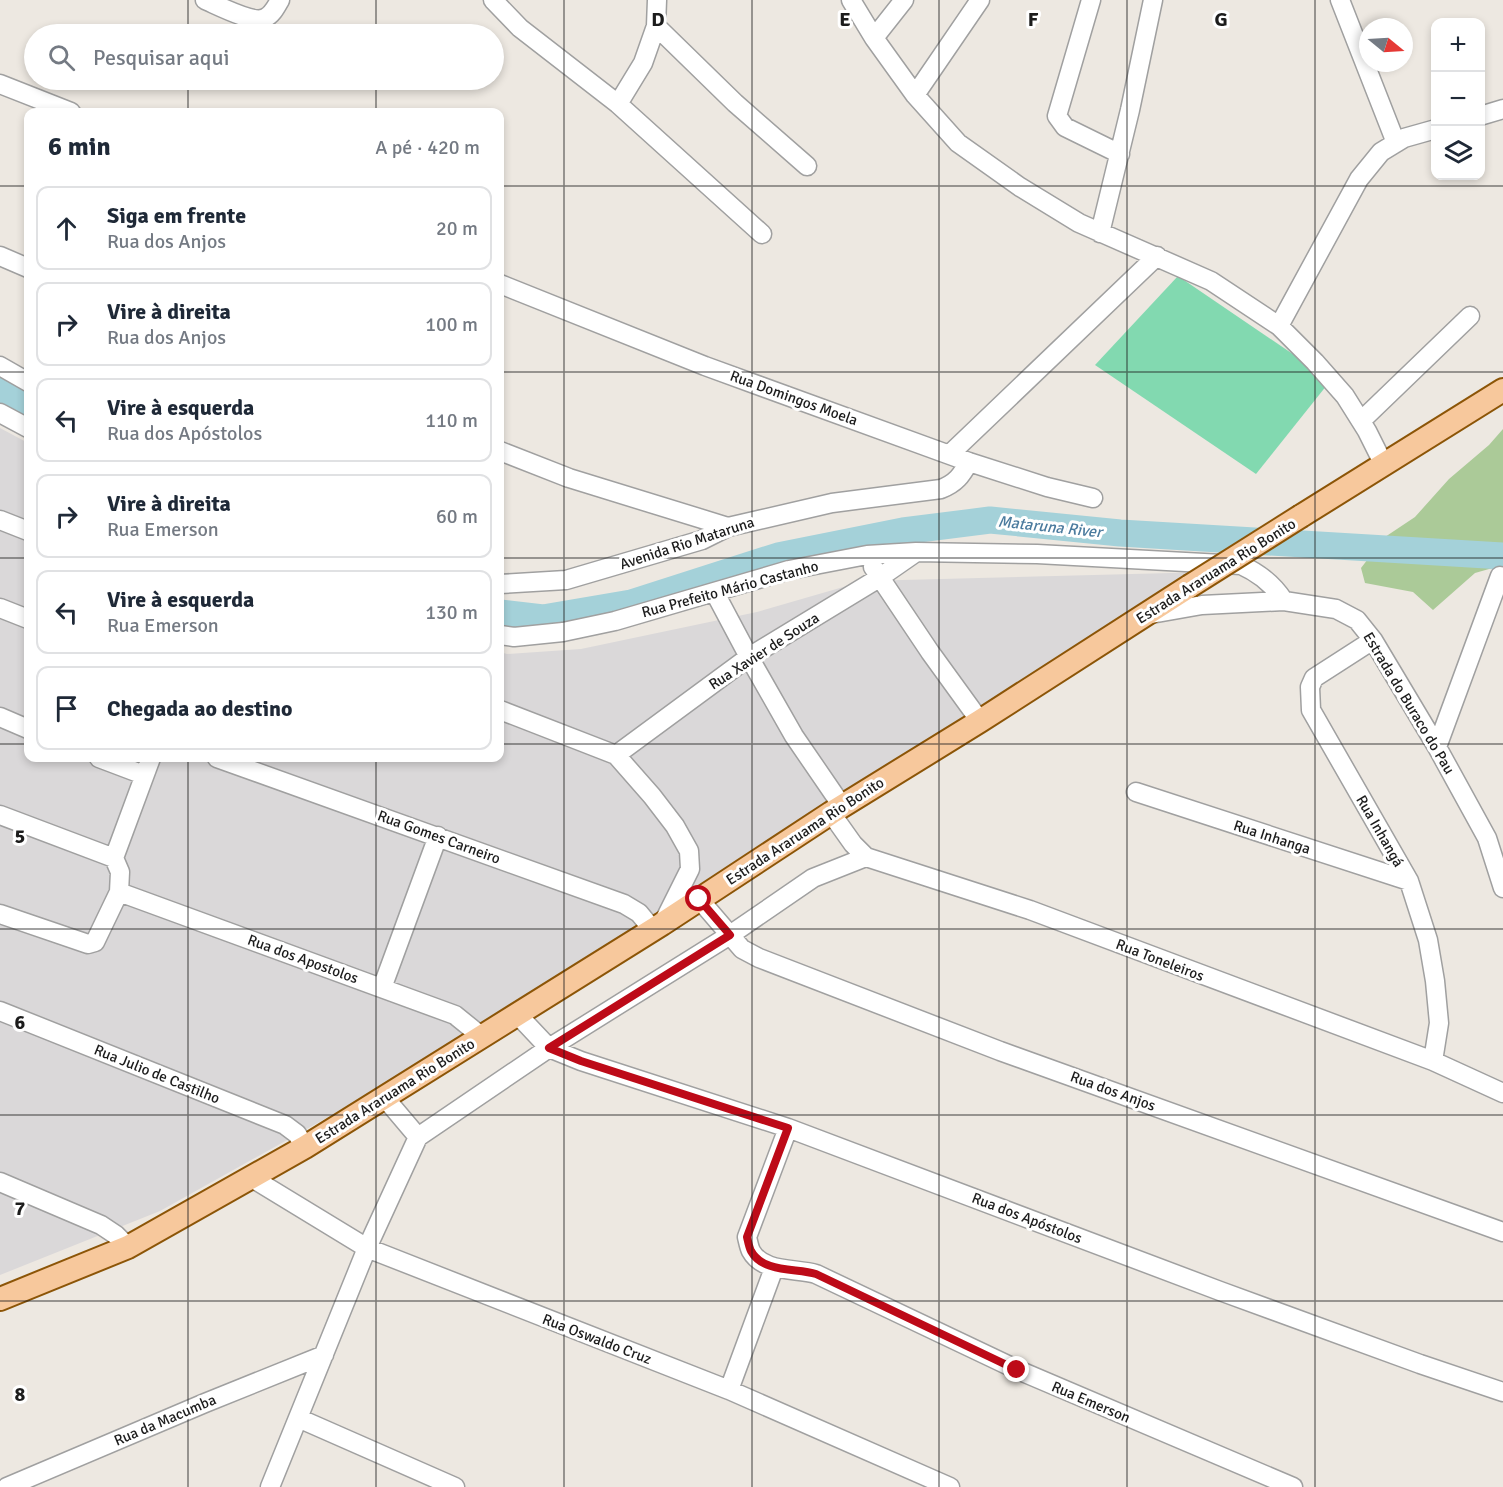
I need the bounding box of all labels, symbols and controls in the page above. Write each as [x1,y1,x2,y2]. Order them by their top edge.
text: D [651,7,665,32]
text: E [839,7,851,32]
text: F [1028,7,1039,32]
text: G [1214,7,1228,32]
north arrow [1359,18,1413,72]
map controls [1431,18,1485,180]
button: + [1431,18,1485,72]
search box [24,24,504,90]
icon: search [45,41,78,74]
text: Pesquisar aqui [93,44,229,71]
button: − [1431,72,1485,126]
button: layers [1431,126,1485,180]
text: 6 min [48,131,111,163]
text: A pé · 420 m [375,135,480,160]
text: Siga em frente [107,202,246,229]
icon: ahead [50,212,83,245]
text: 20 m [436,216,478,241]
text: Rua dos Anjos [107,229,226,254]
text: Vire à direita [107,298,231,325]
icon: right [50,308,83,341]
text: 100 m [425,312,478,337]
text: Rua dos Anjos [107,325,226,350]
street label: Rua Domingos Moela [728,367,860,429]
text: Vire à esquerda [107,394,254,421]
icon: left [50,404,83,437]
text: 110 m [425,408,478,433]
text: Rua dos Apóstolos [107,421,262,446]
text: Vire à direita [107,490,231,517]
icon: right [50,500,83,533]
text: 60 m [436,504,478,529]
water label: Mataruna River [997,512,1105,543]
street label: Avenida Rio Mataruna [618,513,756,573]
street label: Estrada Araruama Rio Bonito [1133,514,1299,628]
text: Rua Emerson [107,517,219,542]
street label: Rua Prefeito Mário Castanho [640,557,821,621]
text: Vire à esquerda [107,586,254,613]
icon: left [50,596,83,629]
text: 130 m [425,600,478,625]
street label: Rua Xavier de Souza [705,609,823,693]
text: Rua Emerson [107,613,219,638]
street label: Estrada do Buraco do Pau [1359,629,1459,777]
icon: arrive [50,692,83,725]
text: Chegada ao destino [107,695,293,722]
street label: Estrada Araruama Rio Bonito [723,773,887,889]
street label: Rua Inhangá [1352,792,1408,870]
street label: Rua Gomes Carneiro [375,806,503,868]
street label: Rua Inhanga [1231,816,1313,858]
text: 5 [15,824,25,849]
route start [685,885,711,911]
street label: Rua dos Apostolos [245,931,361,988]
street label: Rua Toneleiros [1113,935,1207,985]
text: 6 [15,1010,26,1035]
street label: Estrada Araruama Rio Bonito [312,1034,478,1148]
street label: Rua Julio de Castilho [92,1041,223,1107]
street label: Rua dos Anjos [1068,1067,1158,1115]
street label: Rua dos Apóstolos [969,1189,1085,1247]
text: 7 [15,1196,26,1221]
street label: Rua Oswaldo Cruz [540,1310,654,1368]
route end [1003,1356,1029,1382]
street label: Rua Emerson [1049,1377,1133,1427]
text: 8 [15,1382,26,1407]
street label: Rua da Macumba [111,1390,219,1450]

